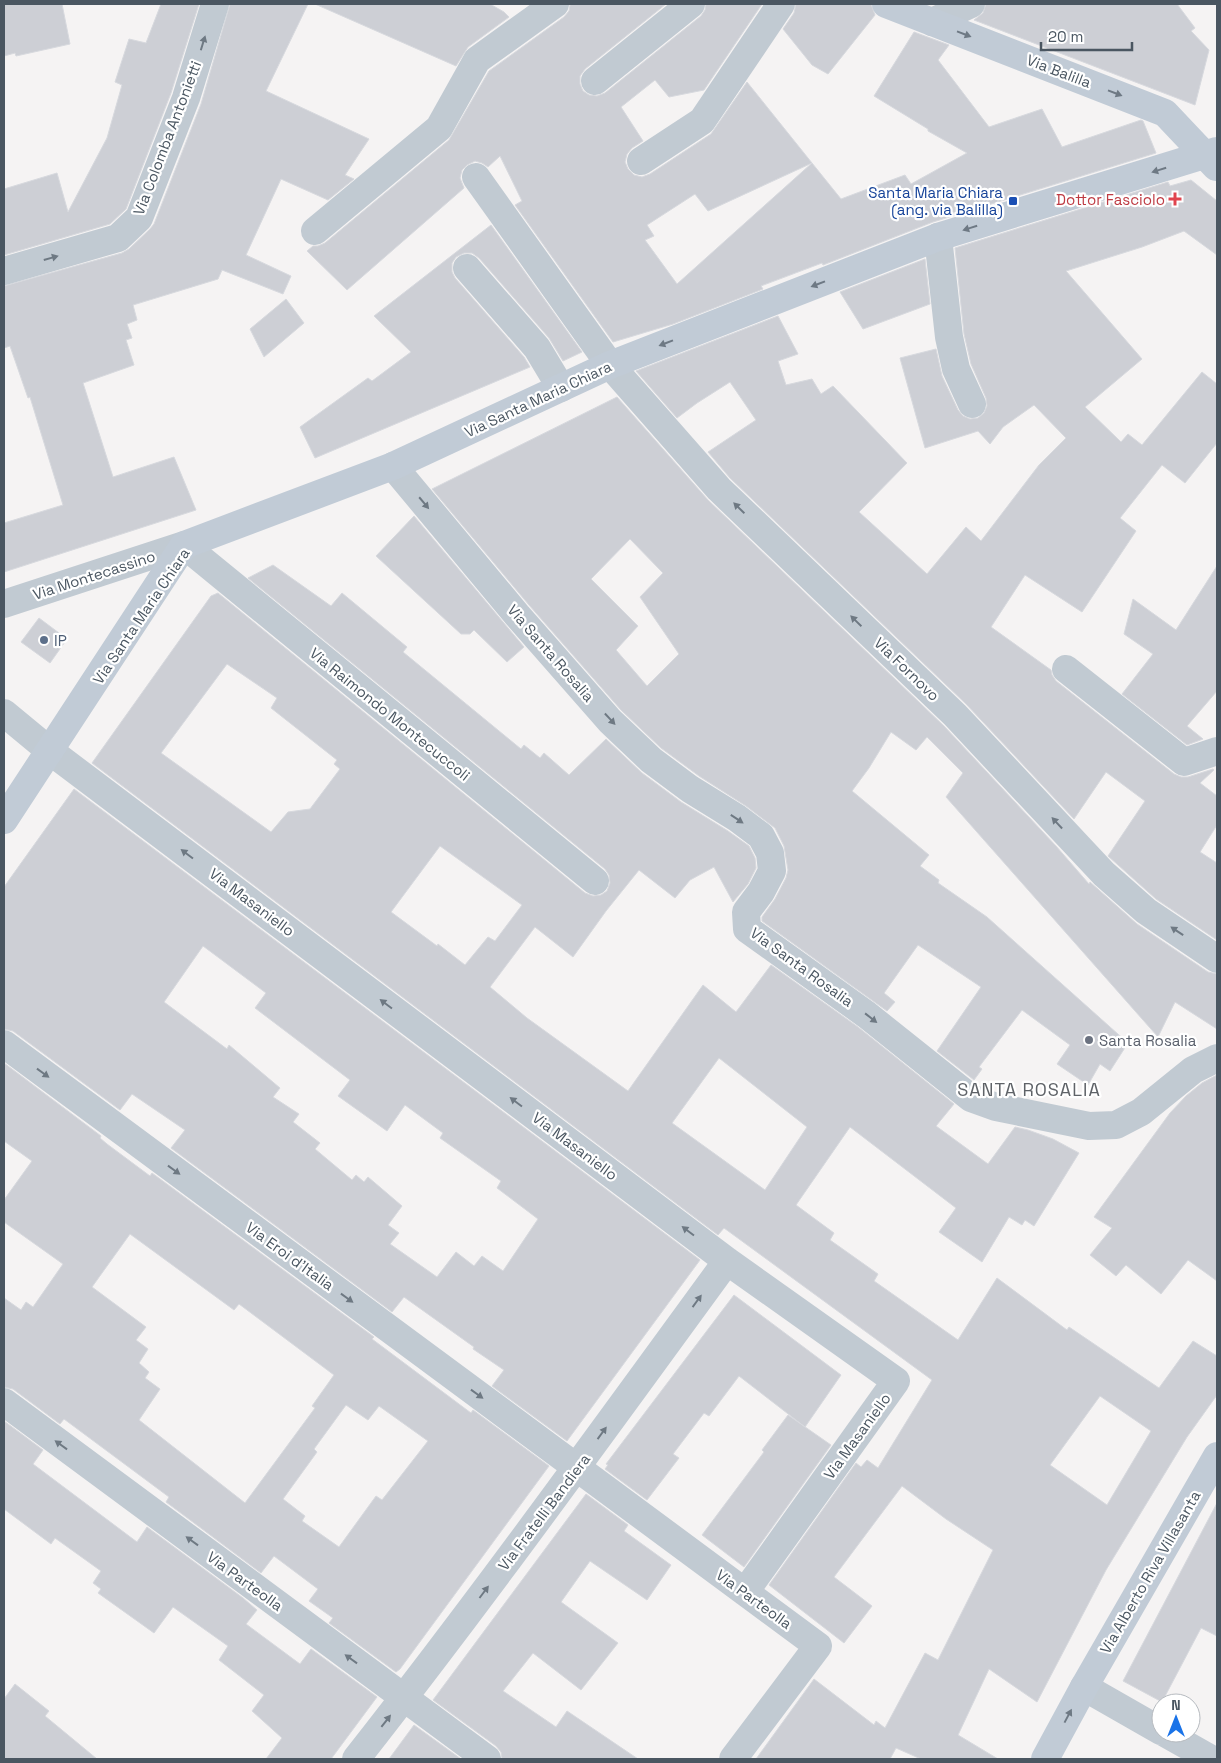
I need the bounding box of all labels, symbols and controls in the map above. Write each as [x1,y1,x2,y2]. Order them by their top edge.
scale bar [1041,20,1132,52]
text: 20 m [1048,27,1083,46]
one-way arrow [957,30,972,38]
one-way arrow [199,36,207,51]
street label: Via Balilla [1024,50,1094,92]
street label: Via Colomba Antonietti [129,58,205,218]
one-way arrow [1108,90,1123,97]
one-way arrow [1151,167,1166,175]
place label: Santa Maria Chiara (ang. via Balilla) [868,183,1003,220]
place label: Dottor Fasciolo [1056,190,1165,209]
marker: Dottor Fasciolo [1169,193,1181,205]
marker: Santa Maria Chiara (ang. via Balilla) [1007,195,1019,207]
one-way arrow [962,224,977,232]
one-way arrow [43,253,58,261]
one-way arrow [810,281,825,288]
one-way arrow [658,339,673,347]
street label: Via Santa Maria Chiara [461,356,615,441]
one-way arrow [418,497,429,509]
one-way arrow [733,502,745,514]
street label: Via Santa Maria Chiara [88,544,194,688]
street label: Via Montecassino [30,546,158,604]
street label: Via Santa Rosalia [504,600,599,706]
one-way arrow [851,615,863,627]
place label: IP [54,631,67,650]
street label: Via Fornovo [870,633,944,705]
marker: IP [38,634,50,646]
street label: Via Raimondo Montecuccoli [306,643,474,785]
one-way arrow [604,713,616,725]
one-way arrow [730,814,744,824]
one-way arrow [1051,818,1063,830]
one-way arrow [181,848,194,859]
street label: Via Masaniello [206,864,298,940]
street label: Via Santa Rosalia [747,923,858,1011]
one-way arrow [1170,927,1184,936]
one-way arrow [379,999,393,1009]
one-way arrow [864,1012,877,1023]
place label: Santa Rosalia [1099,1031,1197,1050]
marker: Santa Rosalia [1083,1034,1095,1046]
one-way arrow [36,1068,49,1079]
district label: SANTA ROSALIA [957,1078,1101,1101]
one-way arrow [509,1097,523,1107]
street label: Via Masaniello [529,1108,621,1184]
one-way arrow [167,1165,181,1175]
street label: Via Eroi d'Italia [242,1218,338,1295]
one-way arrow [682,1226,695,1237]
one-way arrow [340,1292,353,1303]
one-way arrow [692,1294,702,1308]
one-way arrow [470,1389,484,1399]
street label: Via Masaniello [819,1389,895,1483]
one-way arrow [597,1426,607,1440]
one-way arrow [54,1440,68,1450]
street label: Via Fratelli Bandiera [494,1450,594,1574]
street label: Via Alberto Riva Villasanta [1095,1487,1205,1657]
one-way arrow [186,1536,199,1547]
street label: Via Parteolla [203,1547,287,1615]
street label: Via Parteolla [712,1565,796,1633]
one-way arrow [479,1585,489,1599]
one-way arrow [344,1654,358,1664]
north arrow [1151,1693,1201,1743]
text: N [1171,1696,1181,1714]
one-way arrow [1064,1709,1072,1723]
one-way arrow [380,1715,391,1728]

